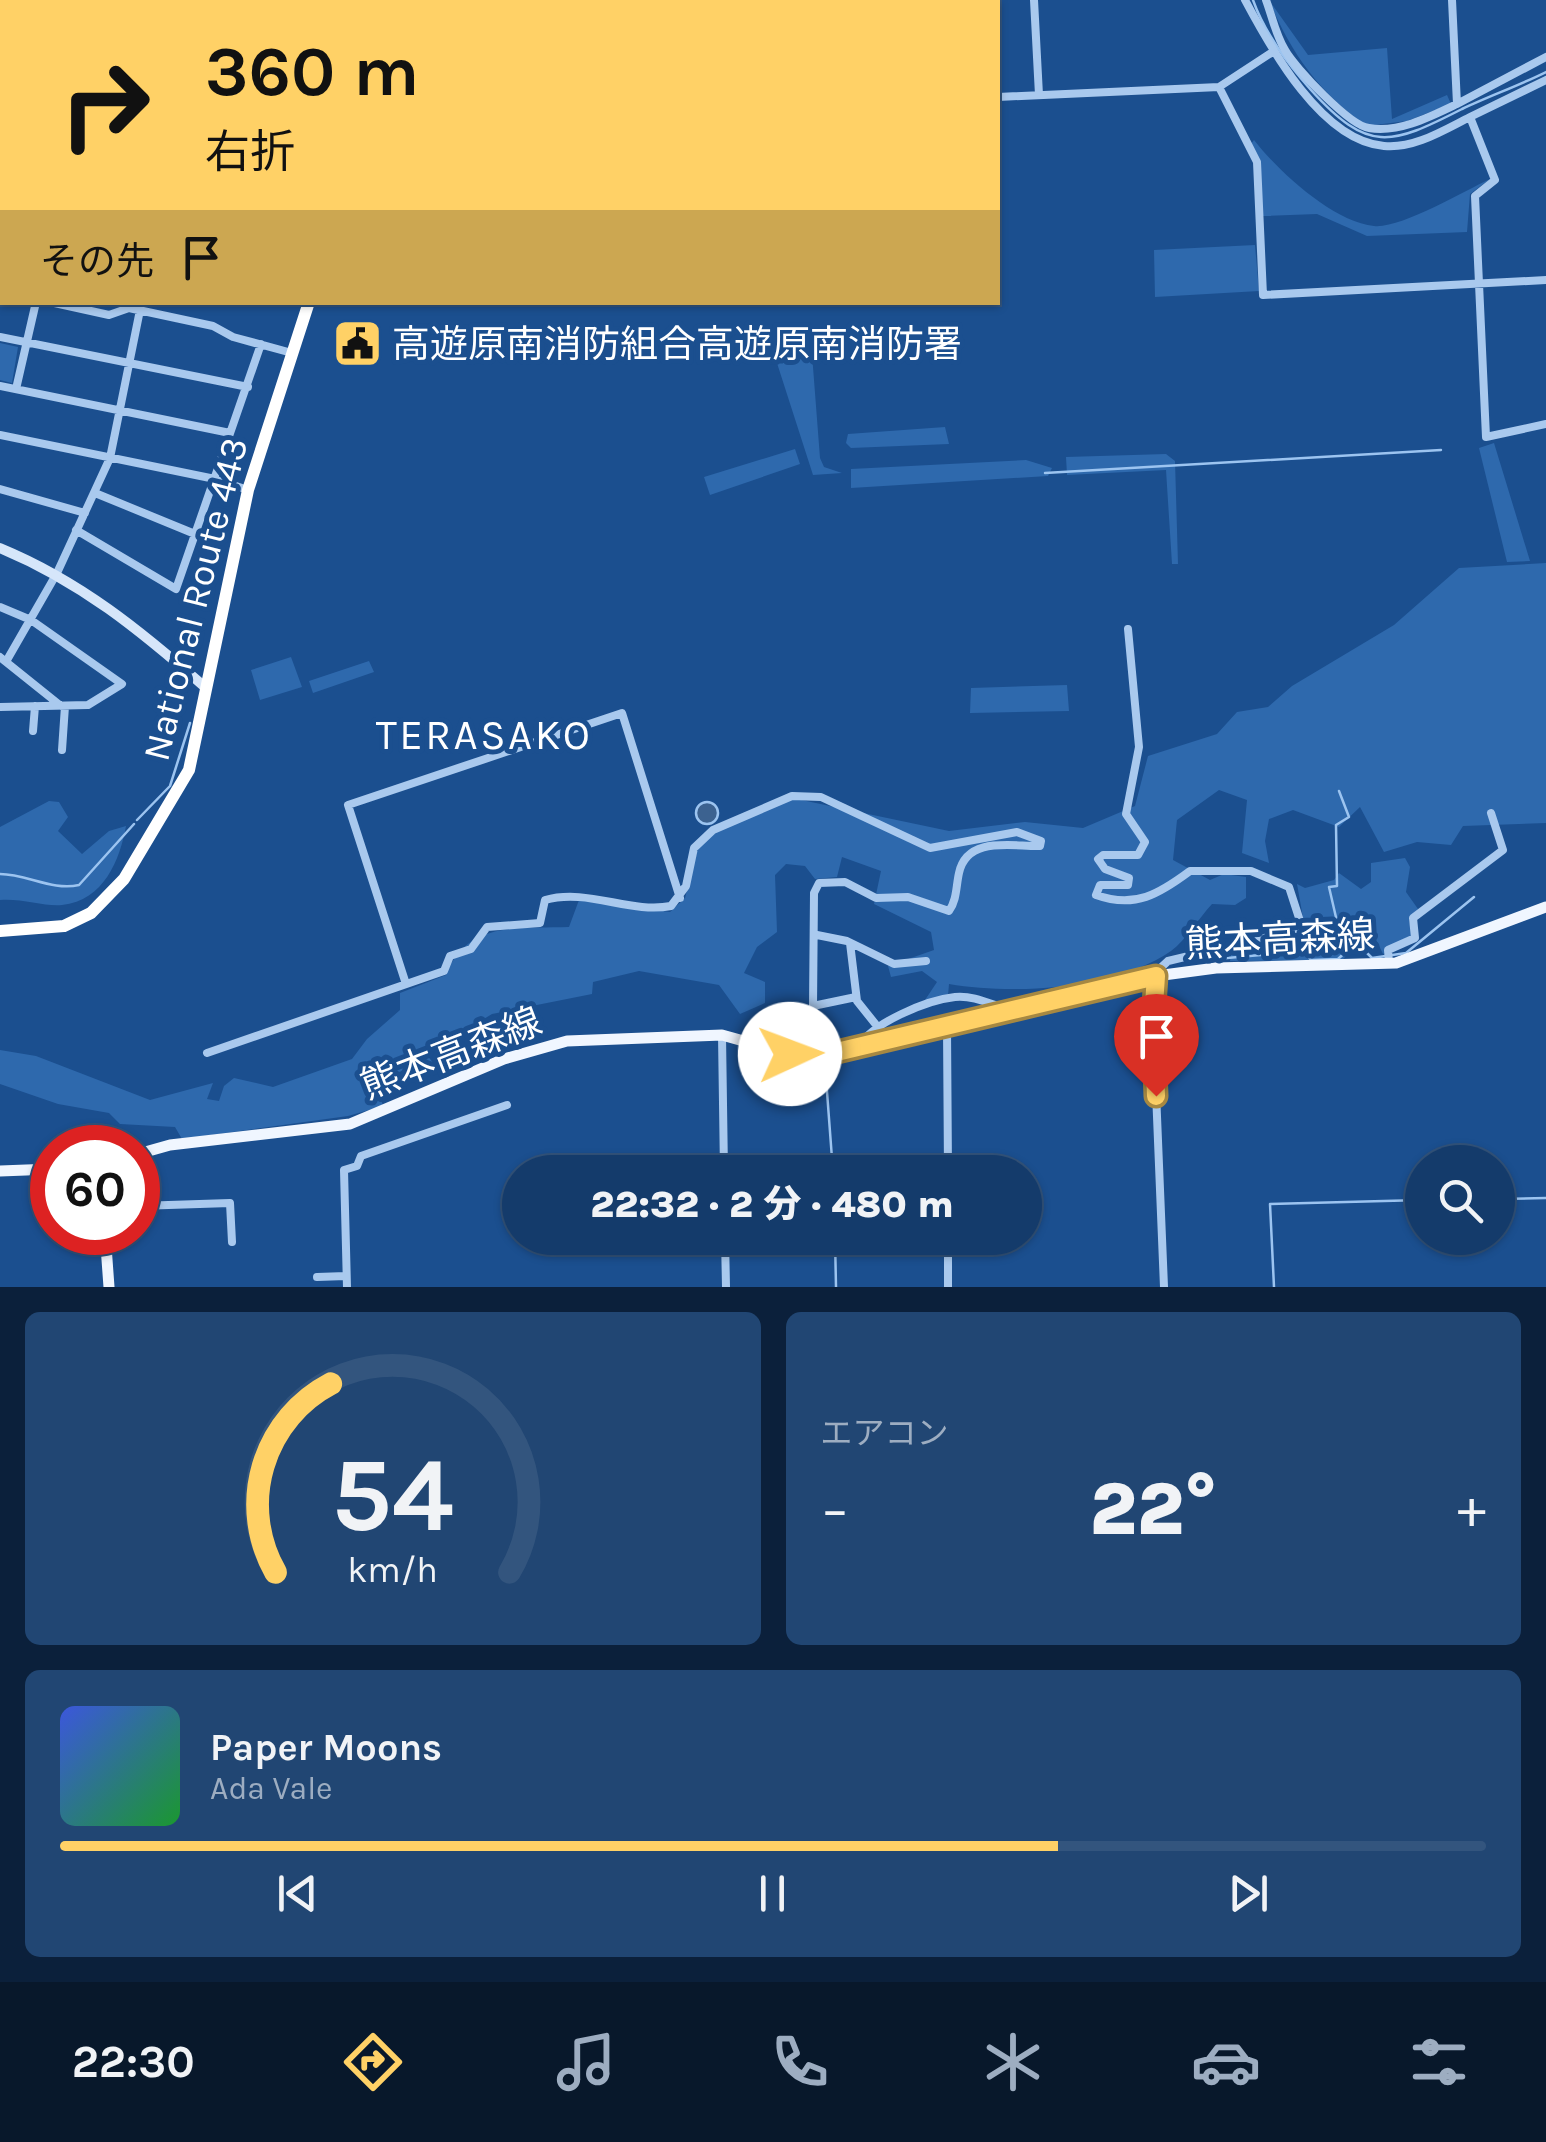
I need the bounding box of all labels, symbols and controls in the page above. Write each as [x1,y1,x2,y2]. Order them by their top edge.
text: 360 m [205,31,419,113]
icon: right [40,40,170,170]
text: 右折 [205,126,295,178]
icon: arrive [174,230,229,285]
text: その先 [40,239,154,284]
public building icon: 高遊原南消防組合高遊原南消防署 [331,318,383,370]
place label: 高遊原南消防組合高遊原南消防署 [392,322,962,367]
street label: National Route 443 [134,433,257,765]
district label: TERASAKO [376,710,592,760]
street label: 熊本高森線 [1184,912,1376,967]
pin [1114,994,1199,1097]
street label: 熊本高森線 [354,998,548,1109]
position arrow [738,1002,842,1106]
icon: arrive [1129,1009,1184,1064]
speed limit sign: 60 [30,1125,160,1255]
map controls [1405,1145,1515,1255]
button: search [1405,1145,1515,1255]
text: 22:32 · 2 分 · 480 m [590,1182,954,1227]
text: エアコン [821,1415,949,1452]
text: 54 [332,1435,454,1556]
text: 22° [1089,1465,1217,1553]
text: − [821,1477,849,1541]
text: + [1457,1477,1486,1541]
text: km/h [347,1549,438,1591]
text: Paper Moons [210,1725,442,1770]
text: Ada Vale [210,1770,333,1807]
icon: previous [270,1866,325,1921]
icon: pause [745,1866,800,1921]
icon: next [1221,1866,1276,1921]
icon: directions [338,2027,408,2097]
icon: music [551,2027,621,2097]
icon: phone [765,2027,835,2097]
icon: climate [978,2027,1048,2097]
icon: car [1191,2027,1261,2097]
icon: filters [1404,2027,1474,2097]
text: 22:30 [72,2036,195,2088]

